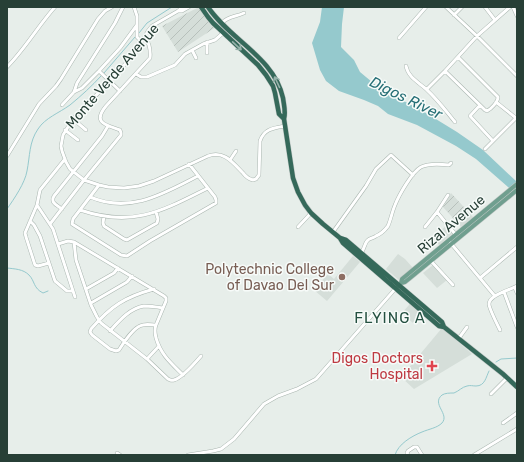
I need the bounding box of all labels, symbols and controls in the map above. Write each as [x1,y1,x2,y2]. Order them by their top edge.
street label: Monte Verde Avenue [62,20,163,132]
one-way arrow [232,41,242,50]
water label: Digos River [367,73,446,124]
one-way arrow [273,76,280,88]
street label: Rizal Avenue [414,191,489,258]
place label: Polytechnic College of Davao Del Sur [205,261,335,294]
marker: Polytechnic College of Davao Del Sur [337,272,347,282]
district label: FLYING A [354,309,426,327]
place label: Digos Doctors Hospital [332,350,423,383]
marker: Digos Doctors Hospital [426,360,438,372]

